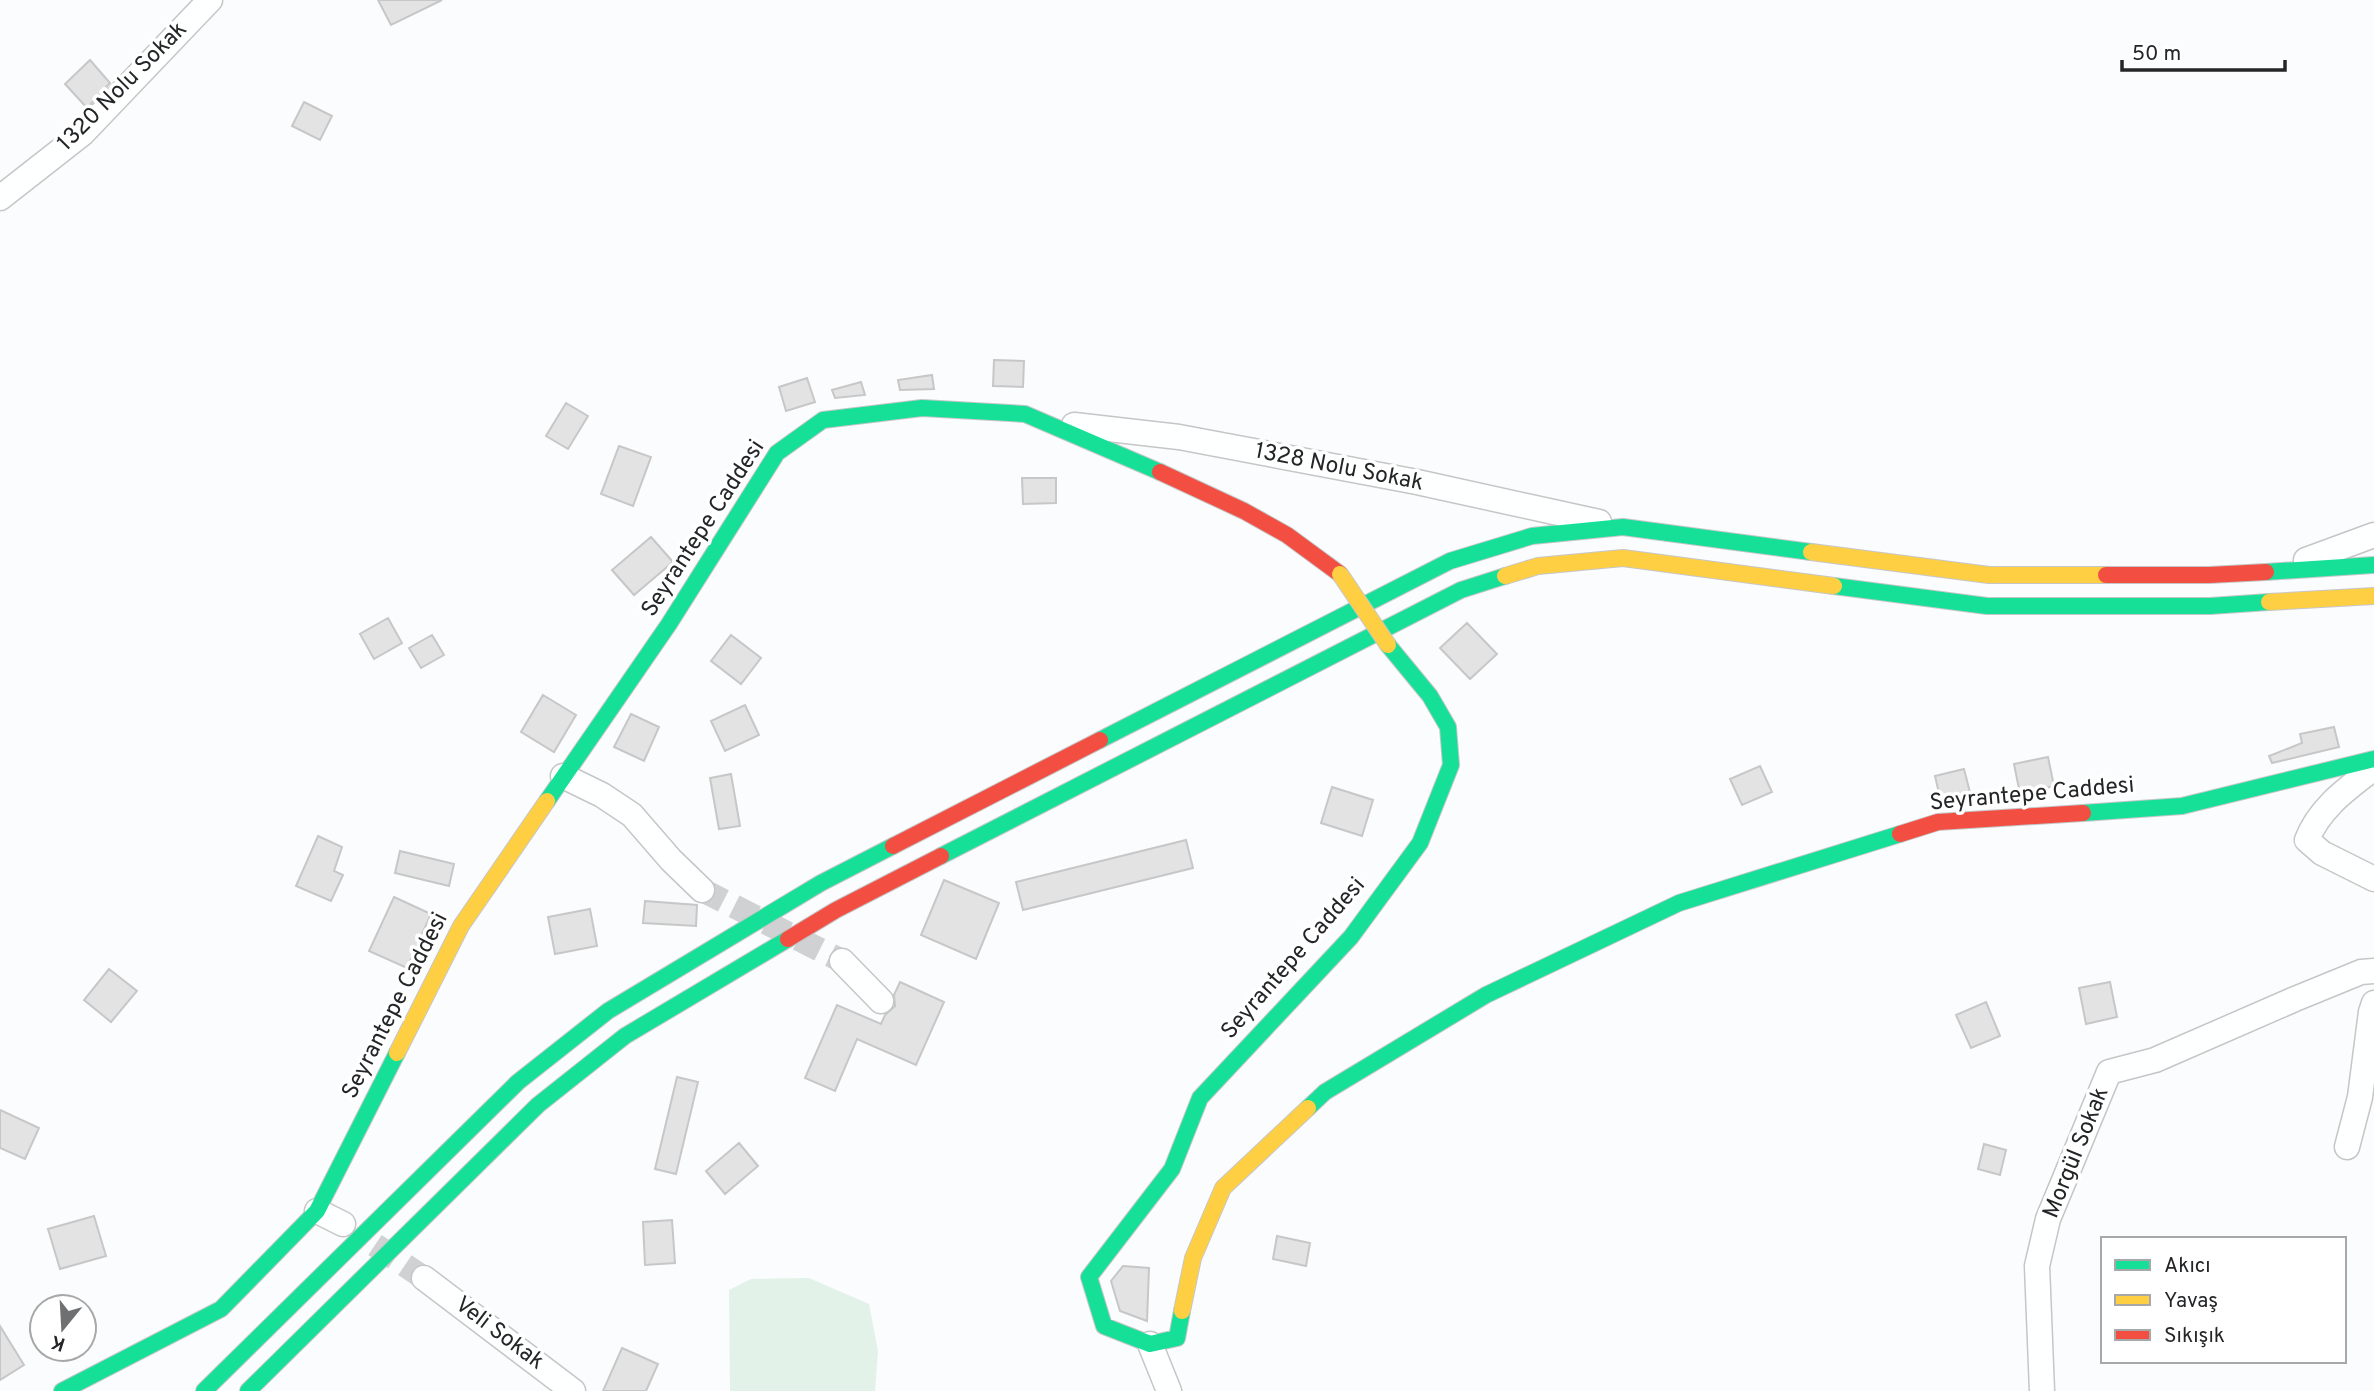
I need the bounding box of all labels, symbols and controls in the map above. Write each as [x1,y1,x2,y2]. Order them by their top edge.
street label: 1320 Nolu Sokak [52,16,194,158]
scale bar [2122,28,2285,72]
text: 50 m [2132,41,2181,68]
street label: Seyrantepe Caddesi [636,435,772,623]
street label: 1328 Nolu Sokak [1252,437,1426,499]
street label: Seyrantepe Caddesi [1928,772,2136,818]
street label: Seyrantepe Caddesi [1216,872,1372,1046]
street label: Seyrantepe Caddesi [336,908,456,1104]
street label: Morgül Sokak [2038,1083,2116,1223]
legend [2101,1237,2346,1363]
text: Akıcı [2164,1253,2211,1280]
text: Yavaş [2164,1288,2218,1315]
street label: Veli Sokak [449,1291,549,1377]
north arrow [28,1293,98,1363]
text: Sıkışık [2164,1323,2225,1350]
text: K [48,1329,68,1356]

